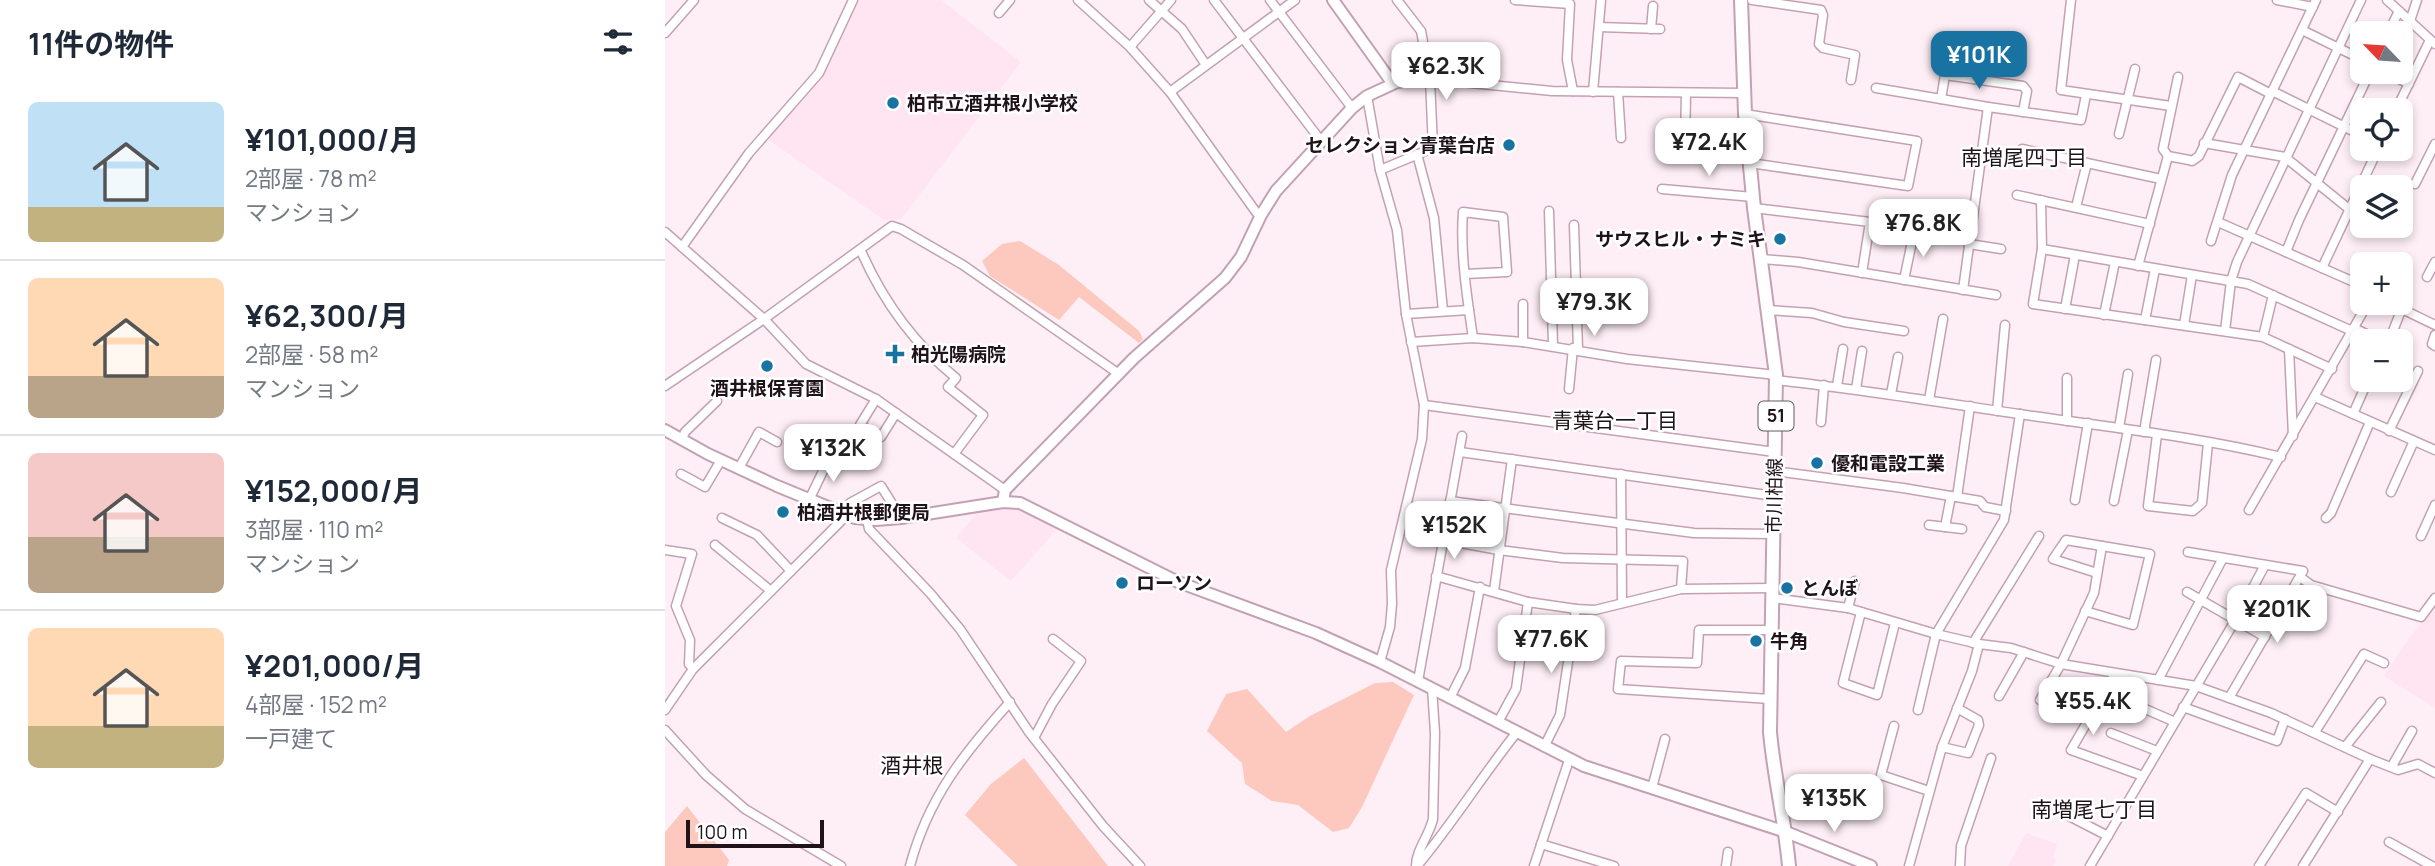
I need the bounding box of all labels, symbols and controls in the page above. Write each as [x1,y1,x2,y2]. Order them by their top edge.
north arrow [2350,21,2413,84]
map controls [2350,21,2413,392]
text: 11件の物件 [28,23,174,64]
icon: filters [599,23,637,61]
pin: ¥101K [1930,32,2028,91]
text: ¥101K [1947,38,2011,70]
pin: ¥62.3K [1389,42,1503,102]
text: ¥62.3K [1407,49,1485,81]
place label: 柏市立酒井根小学校 [907,90,1078,116]
marker: 柏市立酒井根小学校 [885,95,901,111]
button: locate [2350,98,2413,161]
pin: ¥72.4K [1652,118,1766,178]
text: ¥101,000/月 [245,119,419,160]
text: ¥72.4K [1671,125,1747,157]
icon: home [84,130,168,214]
place label: セレクション青葉台店 [1305,132,1495,158]
marker: セレクション青葉台店 [1501,137,1517,153]
district label: 南増尾四丁目 [1961,143,2087,171]
text: 2部屋 · 78 m² [245,162,377,194]
button: layers [2350,175,2413,238]
text: マンション [245,196,360,228]
pin: ¥76.8K [1866,200,1980,259]
text: ¥76.8K [1885,206,1961,238]
place label: サウスヒル・ナミキ [1595,226,1766,252]
marker: サウスヒル・ナミキ [1772,231,1788,247]
button: + [2350,252,2413,315]
pin: ¥79.3K [1537,278,1651,338]
text: ¥79.3K [1556,285,1632,317]
text: ¥62,300/月 [245,295,409,336]
icon: home [84,306,168,390]
button: − [2350,329,2413,392]
text: 2部屋 · 58 m² [245,338,378,370]
place label: 柏光陽病院 [911,341,1006,367]
marker: 柏光陽病院 [885,344,905,364]
marker: 酒井根保育園 [759,358,775,374]
text: マンション [245,372,360,404]
place label: 酒井根保育園 [710,375,824,401]
road number: 51 [1759,402,1793,430]
district label: 青葉台一丁目 [1552,406,1678,434]
pin: ¥132K [784,424,882,484]
text: ¥132K [800,431,866,463]
place label: 優和電設工業 [1831,450,1945,476]
marker: 優和電設工業 [1809,455,1825,471]
street label: 市川柏線 [1760,458,1788,534]
text: ¥152,000/月 [245,470,422,511]
icon: home [84,481,168,565]
place label: 柏酒井根郵便局 [797,499,930,525]
pin: ¥152K [1405,502,1503,561]
marker: 柏酒井根郵便局 [775,504,791,520]
text: ¥152K [1421,508,1487,540]
text: 3部屋 · 110 m² [245,513,383,545]
text: マンション [245,547,360,579]
place label: ローソン [1136,570,1212,596]
marker: ローソン [1114,575,1130,591]
place label: とんぼ [1801,575,1858,601]
marker: とんぼ [1779,580,1795,596]
pin: ¥201K [2228,586,2326,645]
text: ¥201K [2243,592,2311,624]
pin: ¥77.6K [1494,616,1608,675]
text: ¥77.6K [1514,622,1588,654]
place label: 牛角 [1770,628,1808,654]
marker: 牛角 [1748,633,1764,649]
text: ¥201,000/月 [245,645,424,686]
icon: home [84,656,168,740]
pin: ¥55.4K [2036,678,2150,737]
text: ¥55.4K [2055,684,2131,716]
text: 4部屋 · 152 m² [245,688,387,720]
text: 一戸建て [245,722,337,754]
district label: 酒井根 [881,751,944,779]
pin: ¥135K [1785,774,1883,834]
text: ¥135K [1801,781,1867,813]
district label: 南増尾七丁目 [2031,795,2157,823]
scale bar [686,817,824,849]
text: 100 m [697,819,748,845]

